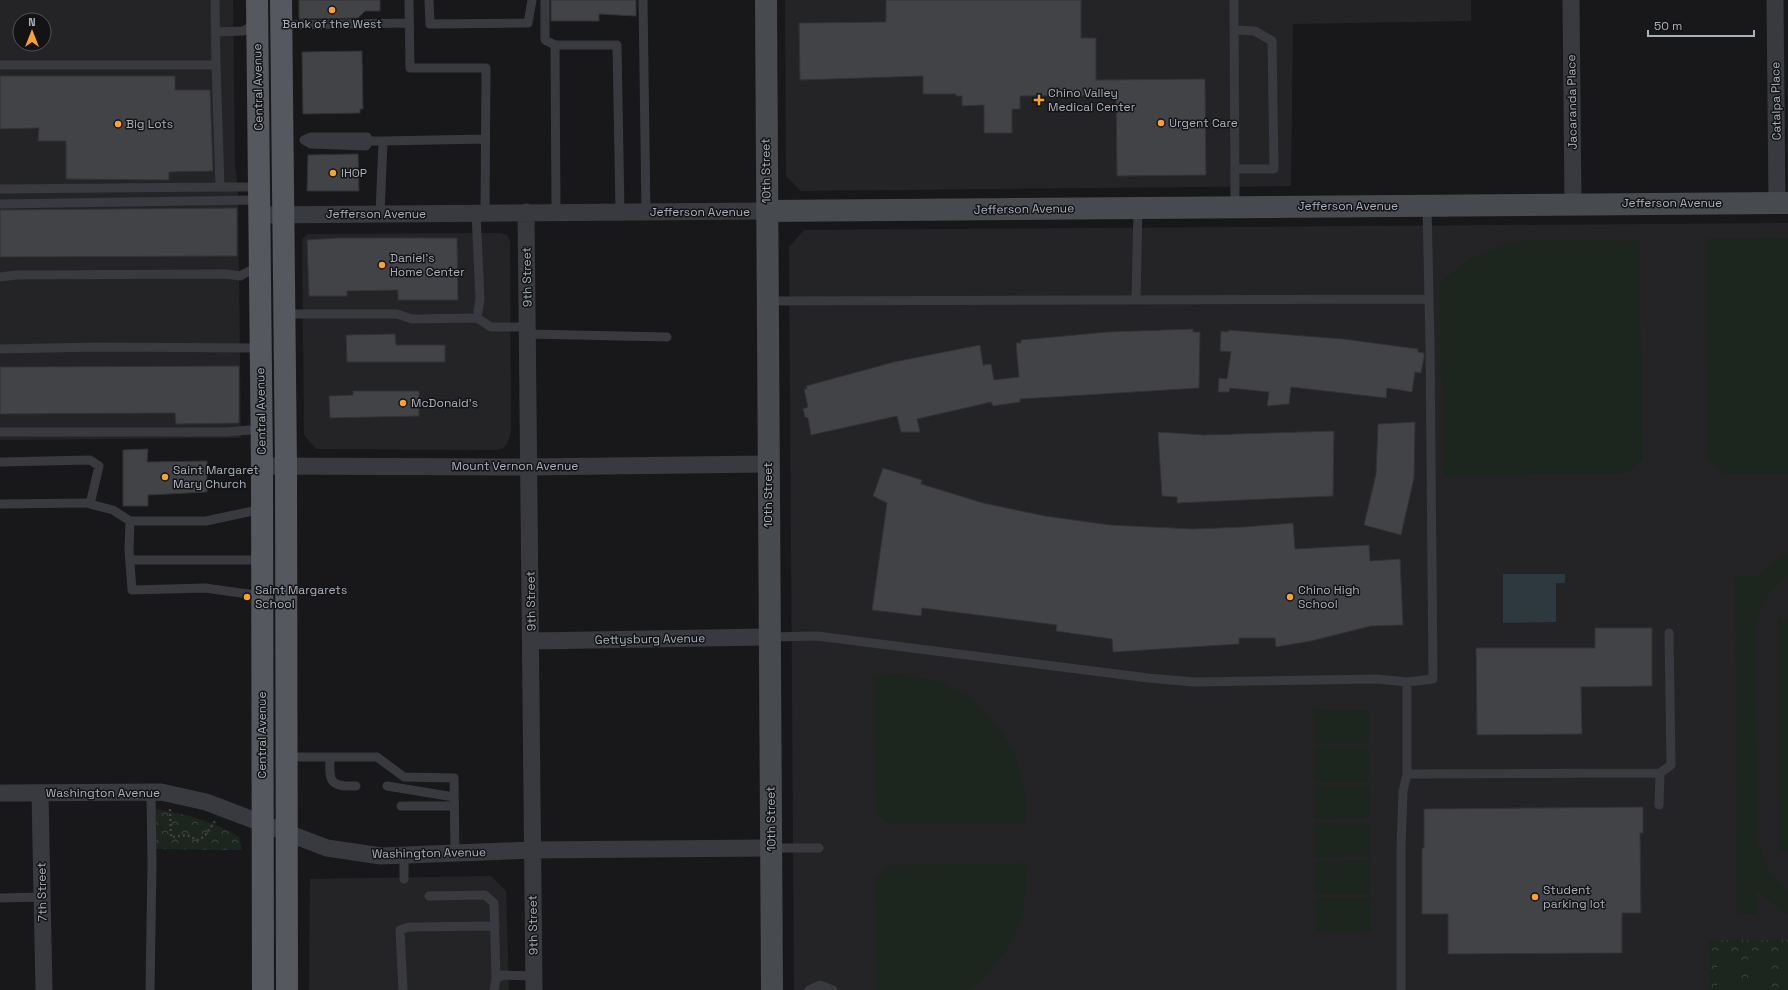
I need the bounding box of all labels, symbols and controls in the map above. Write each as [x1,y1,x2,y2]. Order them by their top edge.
marker: Bank of the West [327,5,337,15]
north arrow [12,12,52,52]
scale bar [1648,12,1754,38]
text: N [28,15,36,29]
place label: Bank of the West [282,16,382,32]
text: 50 m [1654,18,1682,34]
street label: Central Avenue [249,43,267,131]
street label: Jacaranda Place [1563,54,1581,150]
street label: Catalpa Place [1767,62,1785,140]
place label: Chino Valley Medical Center [1048,85,1136,115]
marker: Chino Valley Medical Center [1033,94,1045,106]
place label: Urgent Care [1169,115,1238,131]
place label: Big Lots [126,116,173,132]
marker: Urgent Care [1156,118,1166,128]
marker: Big Lots [113,119,123,129]
street label: 10th Street [757,138,775,204]
place label: IHOP [341,165,367,181]
marker: IHOP [328,168,338,178]
street label: Jefferson Avenue [1622,195,1722,211]
street label: Jefferson Avenue [1298,198,1398,214]
street label: Jefferson Avenue [974,200,1074,218]
street label: Jefferson Avenue [650,204,750,220]
street label: Jefferson Avenue [326,206,426,222]
street label: 9th Street [518,247,536,307]
place label: Daniel’s Home Center [390,250,465,280]
marker: Daniel’s Home Center [377,260,387,270]
street label: Central Avenue [252,367,270,455]
place label: McDonald's [411,395,478,411]
marker: McDonald's [398,398,408,408]
street label: Mount Vernon Avenue [452,458,578,474]
place label: Saint Margaret Mary Church [173,462,259,492]
street label: 10th Street [760,462,776,528]
marker: Saint Margaret Mary Church [160,472,170,482]
street label: 9th Street [522,571,540,631]
place label: Saint Margarets School [255,582,347,612]
place label: Chino High School [1298,582,1360,612]
marker: Saint Margarets School [242,592,252,602]
marker: Chino High School [1285,592,1295,602]
street label: Gettysburg Avenue [595,630,705,648]
street label: Central Avenue [254,692,270,778]
street label: Washington Avenue [46,785,160,801]
street label: 10th Street [762,786,780,852]
street label: Washington Avenue [372,844,486,862]
street label: 7th Street [33,862,51,922]
place label: Student parking lot [1543,882,1605,912]
marker: Student parking lot [1530,892,1540,902]
street label: 9th Street [524,895,542,955]

